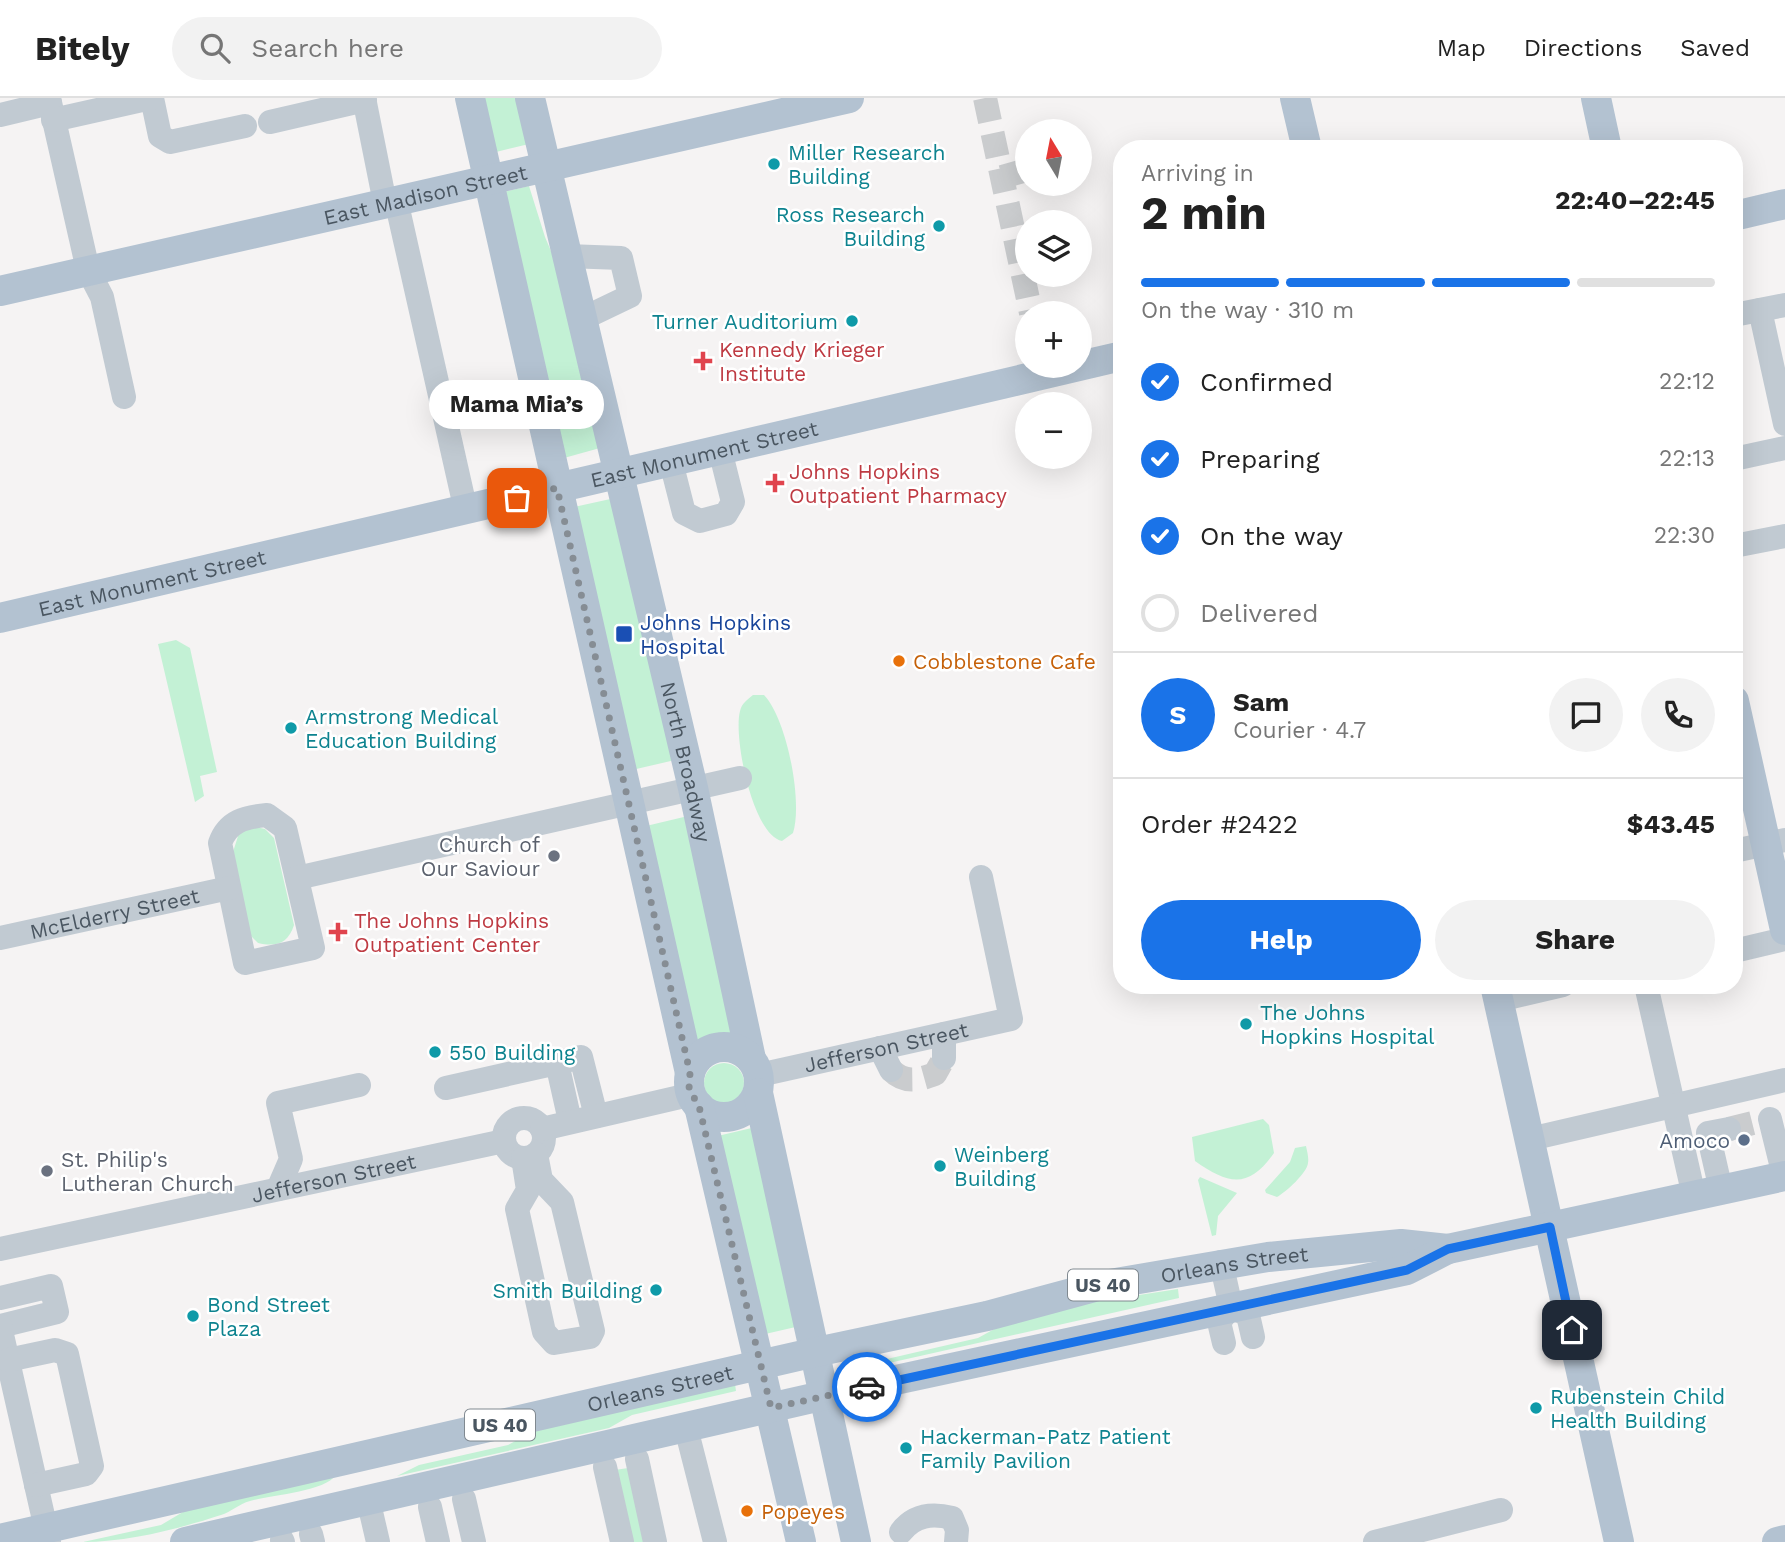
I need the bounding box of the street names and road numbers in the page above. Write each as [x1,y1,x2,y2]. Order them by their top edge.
street label: East Madison Street [321,159,529,230]
street label: East Monument Street [588,415,821,492]
street label: East Monument Street [36,544,268,621]
street label: North Broadway [656,679,717,844]
street label: McElderry Street [27,882,201,944]
street label: Jefferson Street [802,1016,970,1077]
street label: Jefferson Street [249,1148,418,1207]
street label: Orleans Street [1159,1241,1309,1288]
road number: US 40 [1068,1270,1138,1301]
street label: Orleans Street [584,1359,736,1417]
road number: US 40 [465,1410,535,1441]

